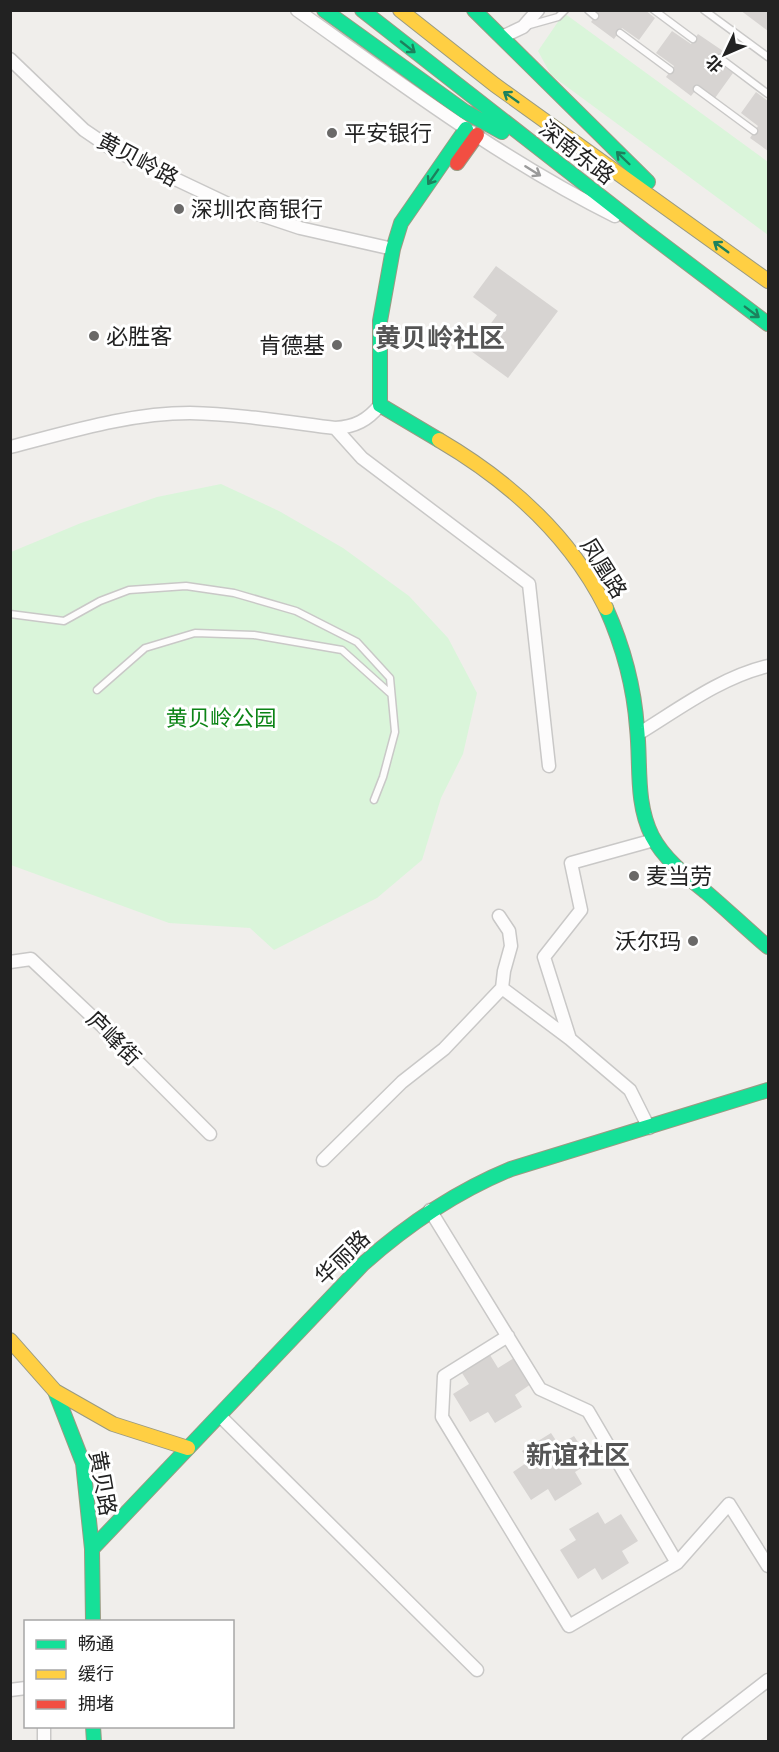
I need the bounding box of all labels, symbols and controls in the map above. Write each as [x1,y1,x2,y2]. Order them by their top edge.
north arrow [695,24,755,84]
one-way arrow [400,40,416,53]
text: 北 [701,52,727,77]
one-way arrow [504,91,520,103]
street label: 深南东路 [534,114,620,190]
place label: 平安银行 [344,119,432,147]
street label: 黄贝岭路 [93,126,183,192]
marker: 平安银行 [325,126,339,140]
one-way arrow [616,151,631,165]
one-way arrow [525,165,541,177]
one-way arrow [427,168,439,184]
place label: 深圳农商银行 [191,195,323,223]
marker: 深圳农商银行 [172,202,186,216]
one-way arrow [714,240,730,253]
one-way arrow [743,305,759,318]
district label: 黄贝岭社区 [375,321,505,354]
place label: 必胜客 [106,322,172,350]
marker: 必胜客 [87,329,101,343]
place label: 肯德基 [259,331,325,359]
marker: 肯德基 [330,338,344,352]
street label: 凤凰路 [575,533,633,603]
park label: 黄贝岭公园 [166,704,276,732]
place label: 麦当劳 [646,862,712,890]
marker: 麦当劳 [627,869,641,883]
place label: 沃尔玛 [615,927,681,955]
marker: 沃尔玛 [686,934,700,948]
street label: 庐峰街 [81,1005,147,1071]
street label: 华丽路 [309,1224,375,1290]
district label: 新谊社区 [526,1438,630,1471]
street label: 黄贝路 [83,1448,123,1518]
legend [24,1620,234,1728]
text: 畅通 [78,1632,114,1655]
text: 缓行 [78,1662,114,1685]
text: 拥堵 [78,1692,114,1715]

